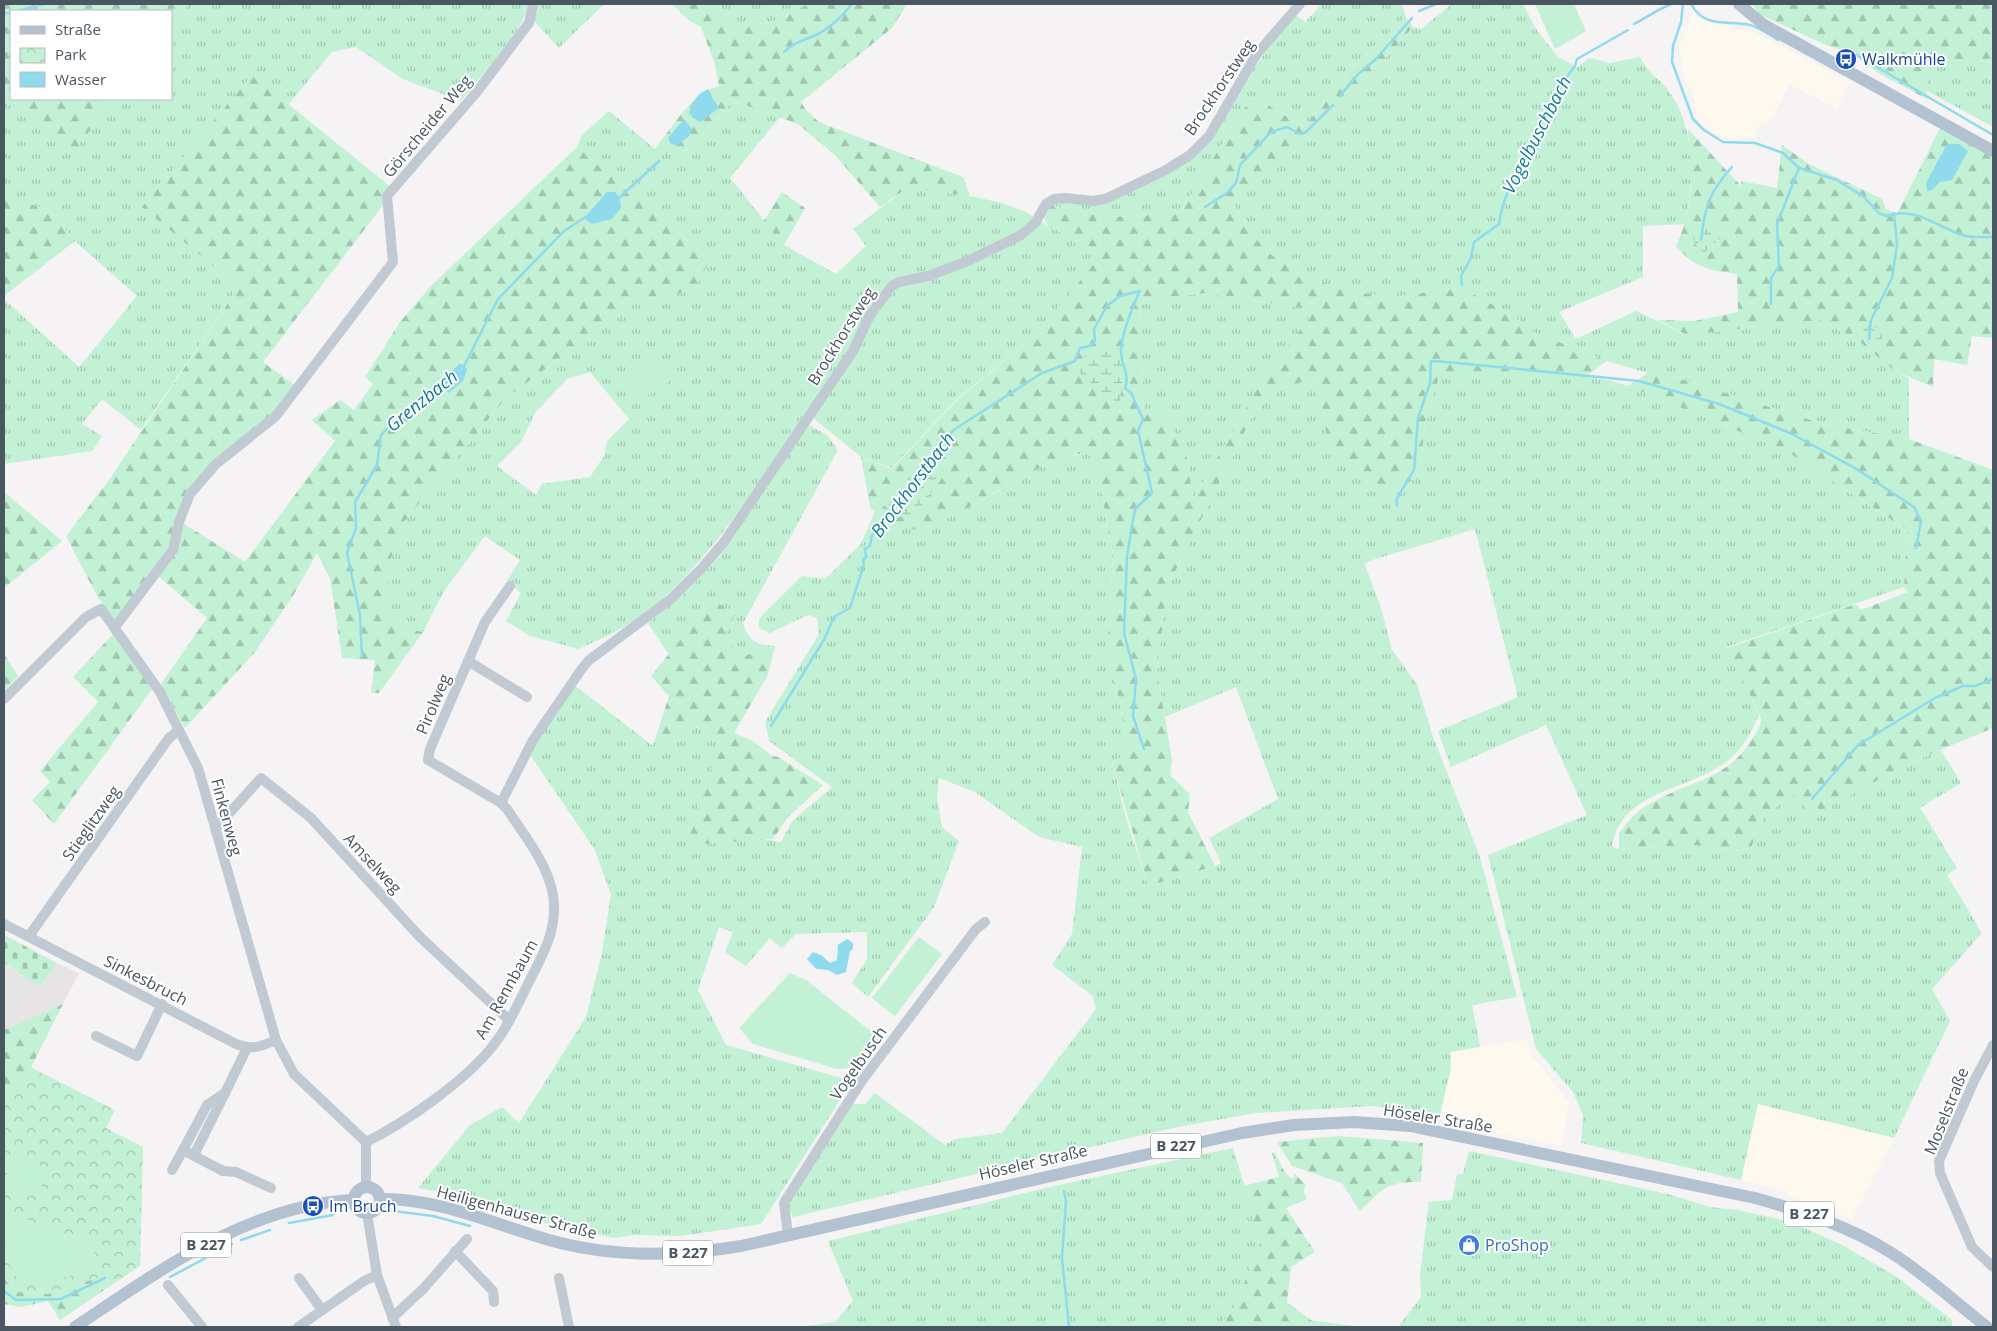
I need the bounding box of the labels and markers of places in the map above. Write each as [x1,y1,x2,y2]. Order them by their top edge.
bus stop icon: Walkmühle [1834,47,1858,71]
place label: Walkmühle [1862,48,1946,70]
bus stop icon: Im Bruch [301,1194,325,1218]
place label: Im Bruch [329,1195,397,1217]
shop icon: ProShop [1457,1233,1481,1257]
place label: ProShop [1485,1234,1549,1256]

